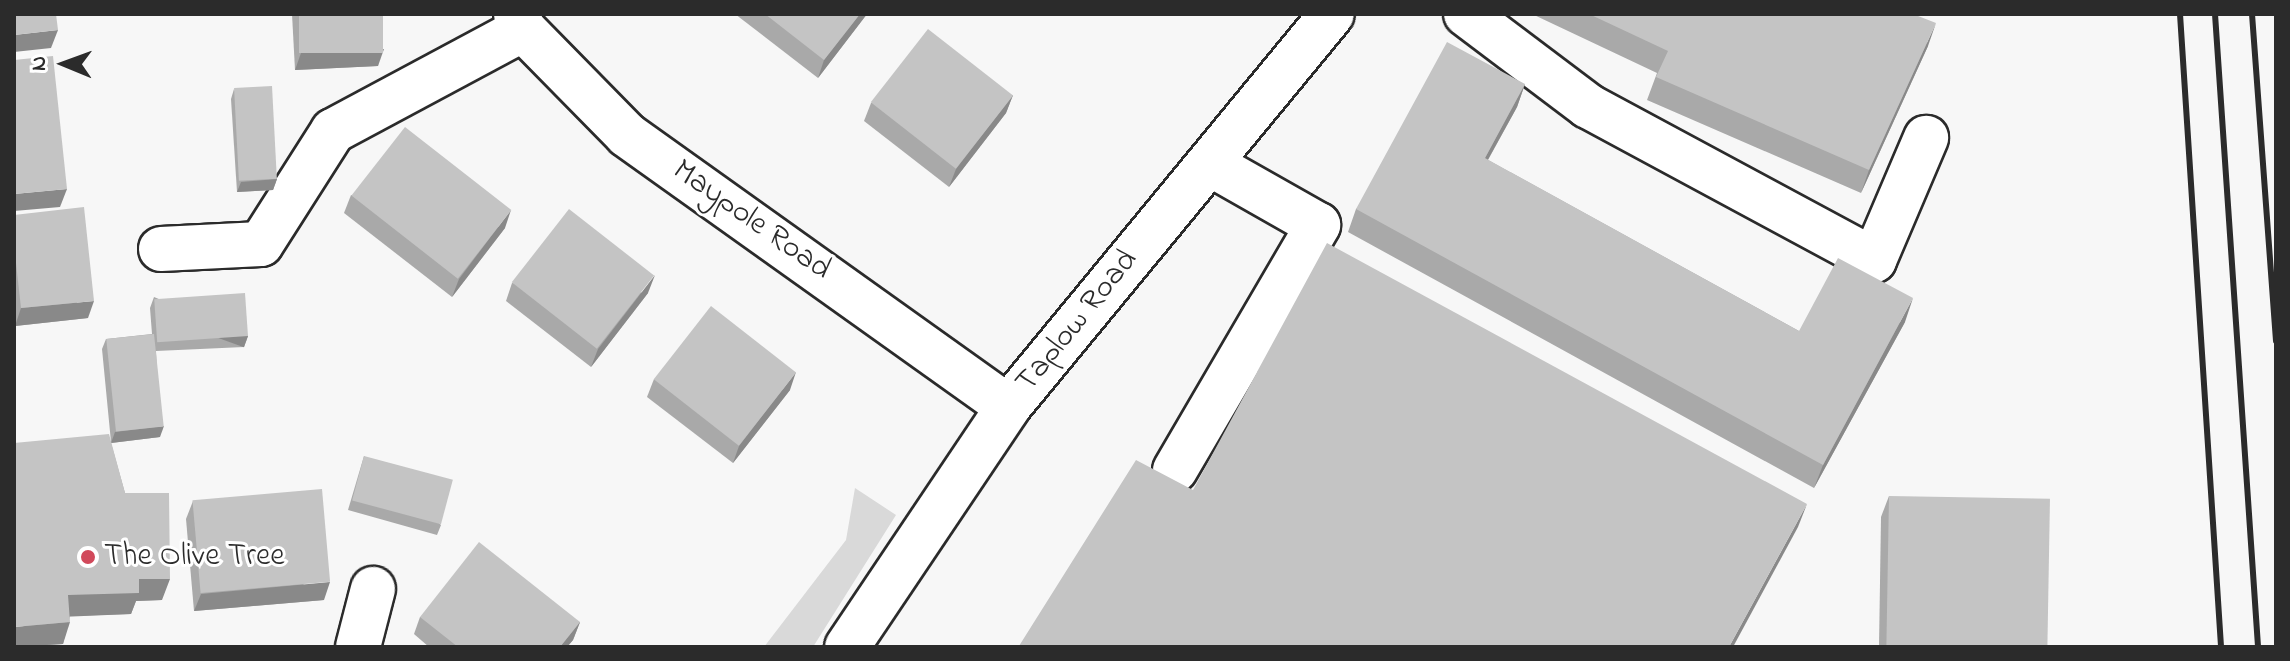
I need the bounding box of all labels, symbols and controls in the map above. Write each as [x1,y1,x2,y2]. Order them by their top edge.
north arrow [24,24,104,104]
text: N [24,56,56,71]
street label: Maypole Road [664,152,838,290]
street label: Taplow Road [1009,243,1147,401]
place label: The Olive Tree [104,538,285,576]
marker: The Olive Tree [79,548,97,566]

